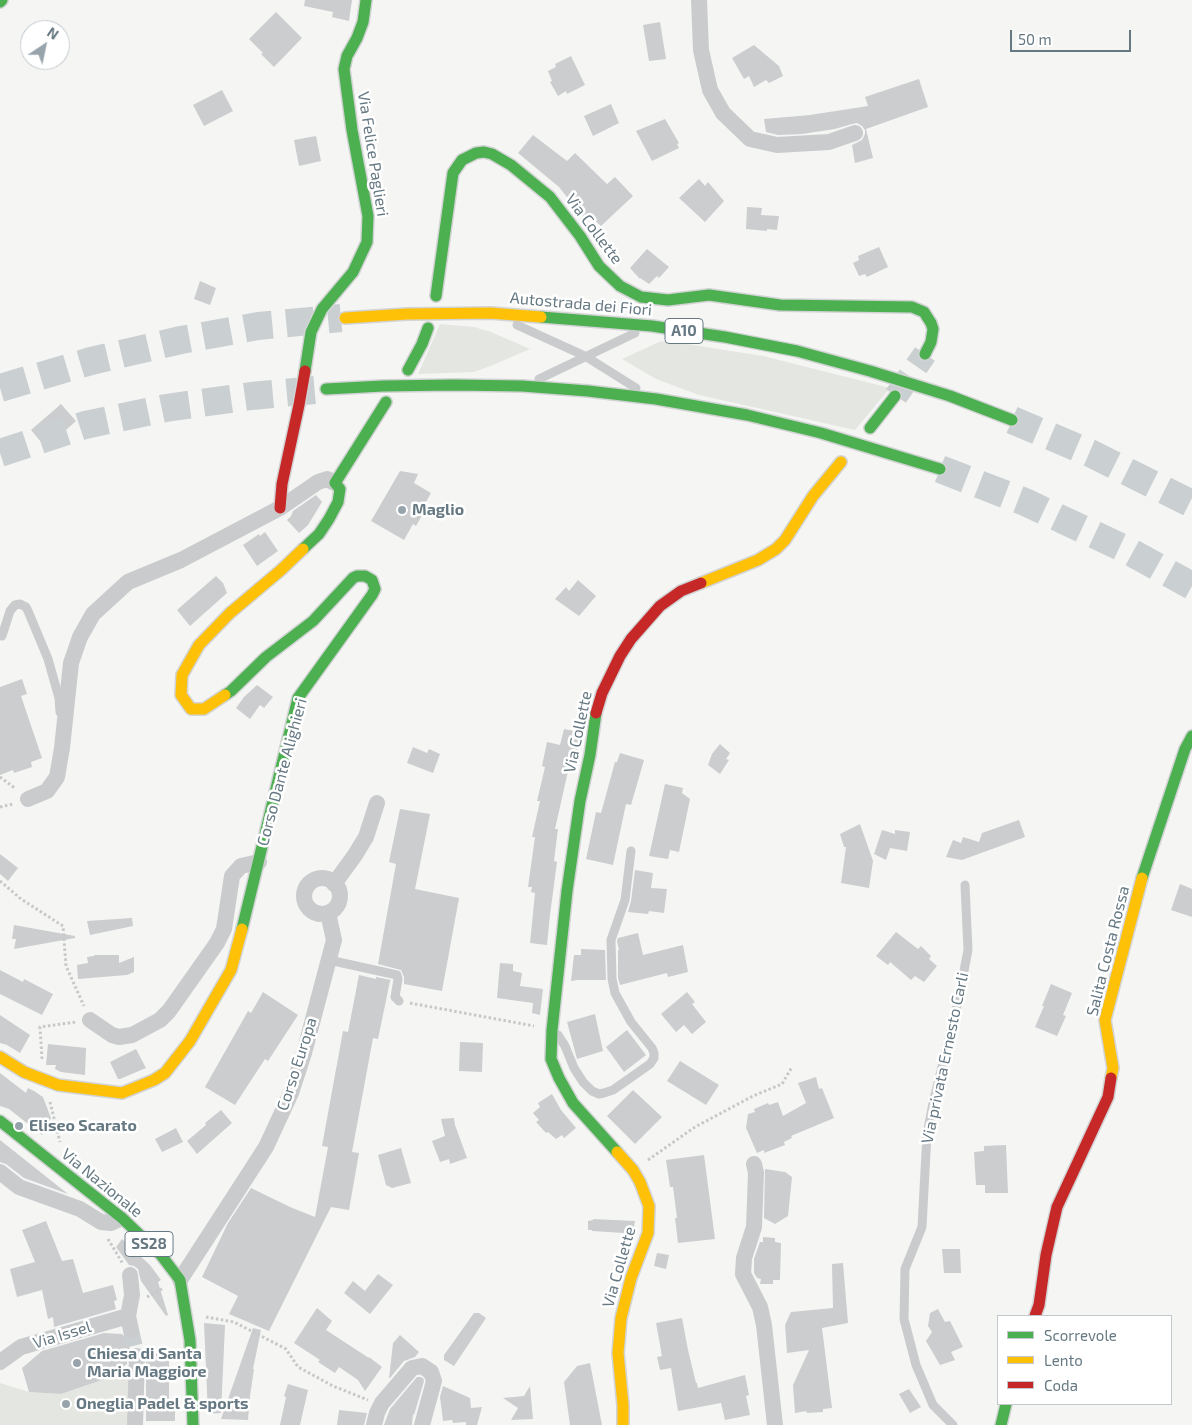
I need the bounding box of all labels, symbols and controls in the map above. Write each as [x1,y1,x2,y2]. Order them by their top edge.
north arrow [20,20,70,70]
scale bar [1012,20,1133,52]
text: N [44,23,62,43]
text: 50 m [1018,30,1052,48]
street label: Via Felice Paglieri [354,90,392,218]
street label: Via Collette [561,190,627,268]
street label: Autostrada dei Fiori [509,288,653,320]
road number: A10 [665,318,703,344]
place label: Maglio [412,500,464,520]
marker: Maglio [396,504,408,516]
street label: Via Collette [560,689,596,775]
street label: Corso Dante Alighieri [253,696,311,848]
street label: Salita Costa Rossa [1083,884,1133,1018]
street label: Via privata Ernesto Carli [917,971,973,1145]
street label: Corso Europa [273,1015,321,1113]
place label: Eliseo Scarato [29,1116,137,1136]
marker: Eliseo Scarato [13,1120,25,1132]
street label: Via Nazionale [58,1144,146,1222]
street label: Via Collette [598,1224,640,1310]
road number: SS28 [125,1232,173,1256]
legend [997,1315,1172,1405]
street label: Via Issel [31,1317,93,1353]
text: Scorrevole [1044,1326,1117,1344]
place label: Chiesa di Santa Maria Maggiore [87,1344,207,1382]
text: Lento [1044,1351,1083,1369]
marker: Chiesa di Santa Maria Maggiore [71,1357,83,1369]
text: Coda [1044,1376,1078,1394]
place label: Oneglia Padel & sports [76,1394,249,1414]
marker: Oneglia Padel & sports [60,1398,72,1410]

